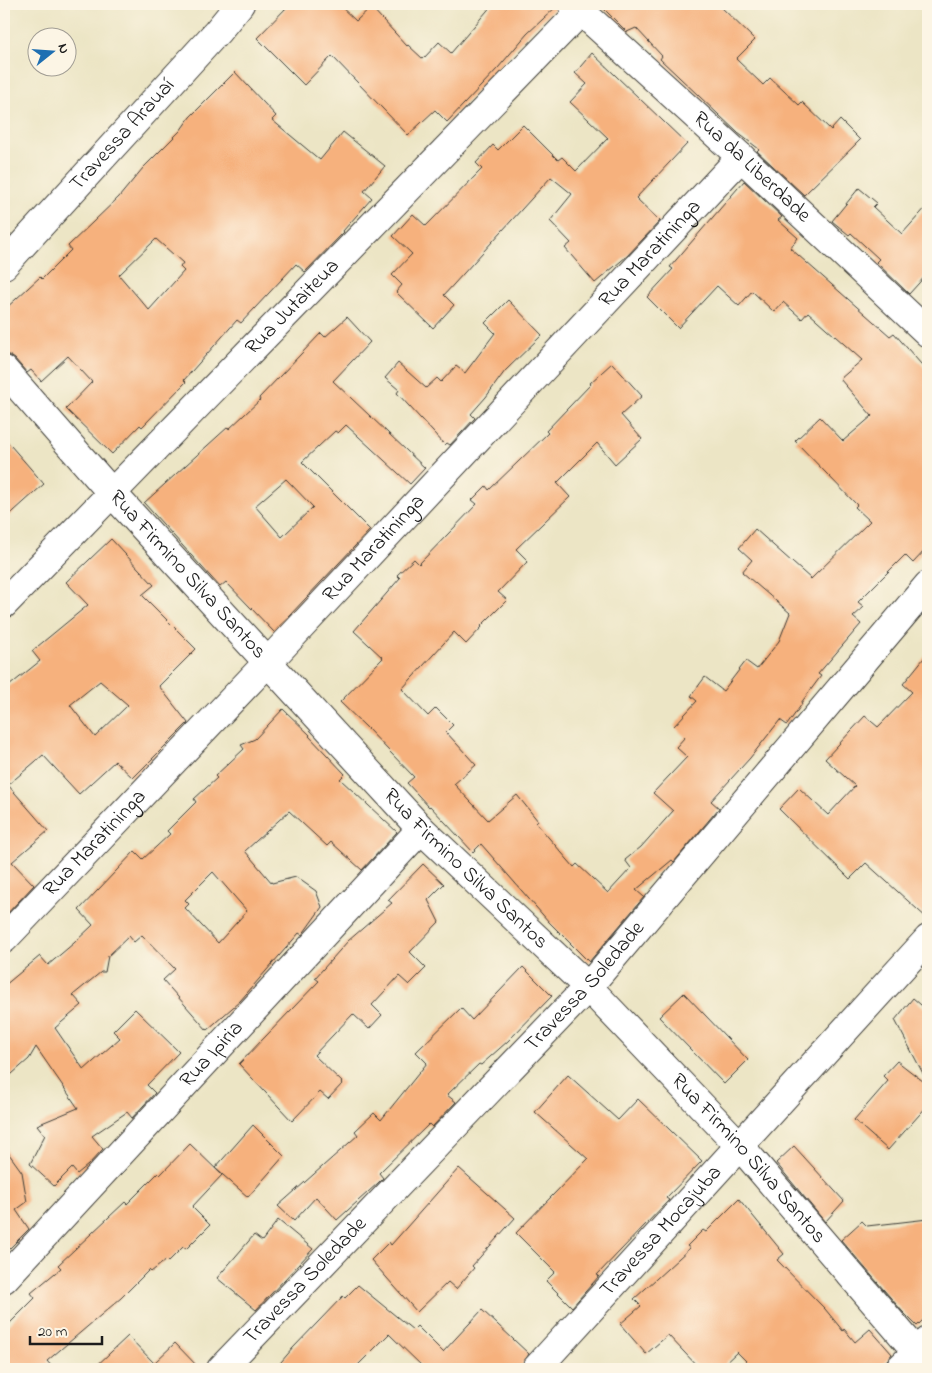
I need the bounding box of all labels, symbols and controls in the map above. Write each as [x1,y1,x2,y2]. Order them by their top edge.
north arrow [28,28,78,78]
text: N [52,41,74,56]
street label: Travessa Arauaí [63,72,183,198]
street label: Rua da Liberdade [686,105,818,230]
street label: Rua Maratininga [592,193,709,314]
street label: Rua Jutaiteua [239,252,347,362]
street label: Rua Firmino Silva Santos [102,484,273,666]
street label: Rua Maratininga [316,488,432,609]
street label: Rua Firmino Silva Santos [376,782,555,957]
street label: Rua Maratininga [37,783,154,904]
street label: Travessa Soledade [518,914,653,1059]
street label: Rua Ipiria [173,1014,251,1095]
street label: Rua Firmino Silva Santos [663,1067,833,1251]
street label: Travessa Mocajuba [593,1159,729,1304]
street label: Travessa Soledade [237,1210,375,1352]
scale bar [30,1313,102,1345]
text: 20 m [38,1321,68,1343]

